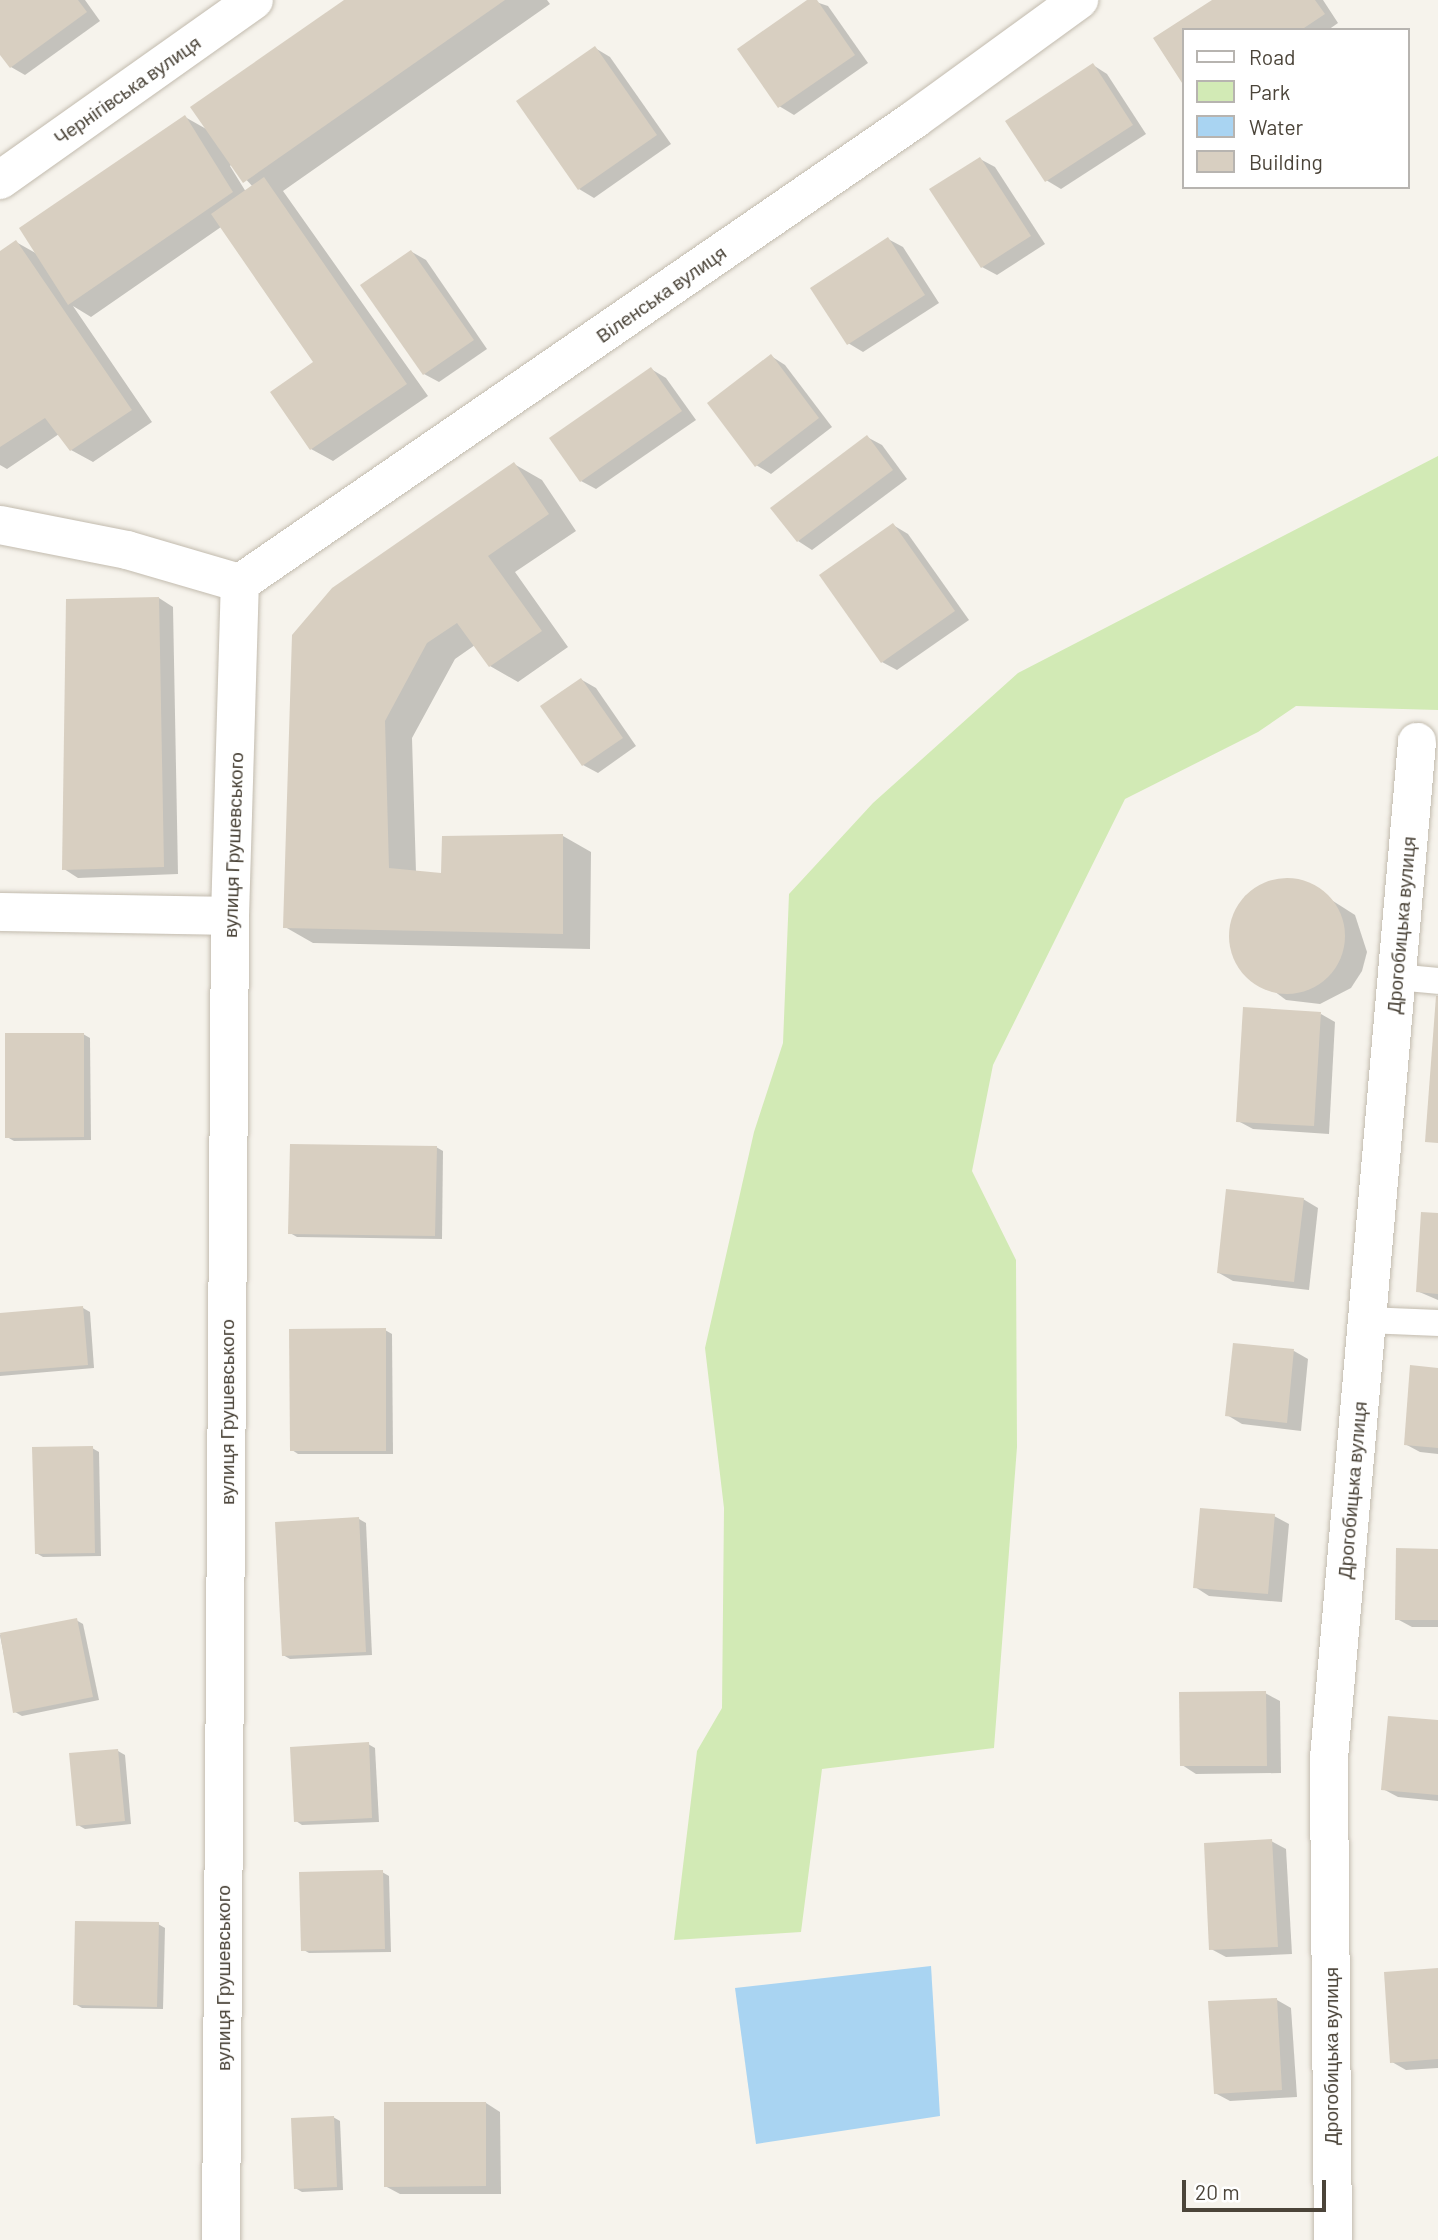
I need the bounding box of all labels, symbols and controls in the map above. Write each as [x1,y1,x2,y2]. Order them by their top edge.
legend [1182,28,1410,189]
street label: Чернігівська вулиця [49,31,205,149]
text: Road [1249,44,1295,69]
text: Park [1249,79,1290,104]
text: Water [1249,114,1303,139]
text: Building [1249,149,1323,174]
street label: Віленська вулиця [592,241,730,347]
street label: вулиця Грушевського [218,752,248,938]
street label: Дрогобицька вулиця [1382,835,1420,1015]
street label: вулиця Грушевського [216,1319,238,1505]
street label: Дрогобицька вулиця [1333,1400,1371,1580]
street label: вулиця Грушевського [212,1885,234,2071]
street label: Дрогобицька вулиця [1320,1967,1342,2145]
scale bar [1186,2166,1330,2210]
text: 20 m [1195,2179,1240,2204]

